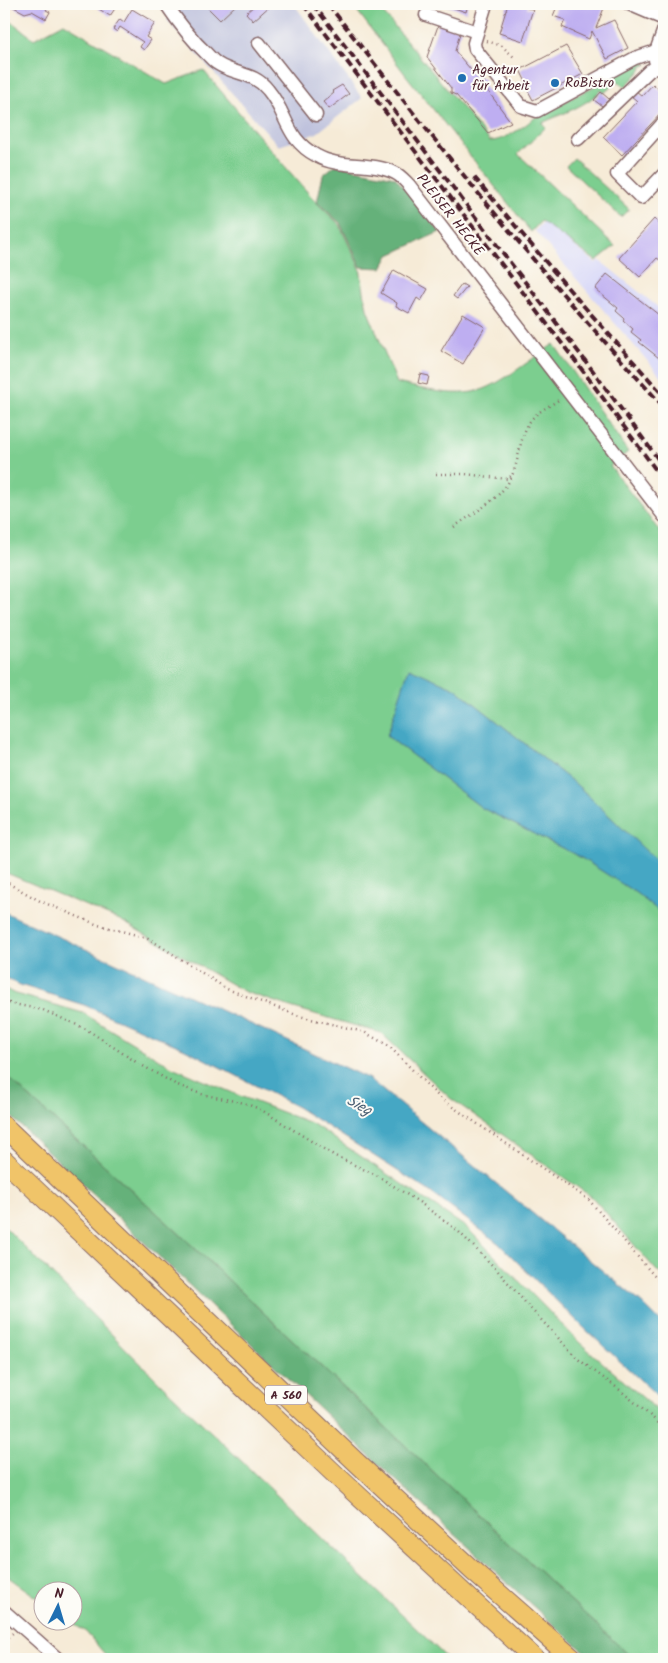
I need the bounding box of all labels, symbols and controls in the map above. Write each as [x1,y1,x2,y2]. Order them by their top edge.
place label: Agentur für Arbeit [472,59,530,97]
marker: Agentur für Arbeit [456,72,468,84]
place label: RoBistro [565,72,614,94]
marker: RoBistro [549,77,561,89]
street label: PLEISER HECKE [411,169,490,262]
water label: Sieg [342,1089,377,1123]
road number: A 560 [265,1386,307,1404]
north arrow [32,1580,82,1630]
text: N [54,1583,65,1605]

